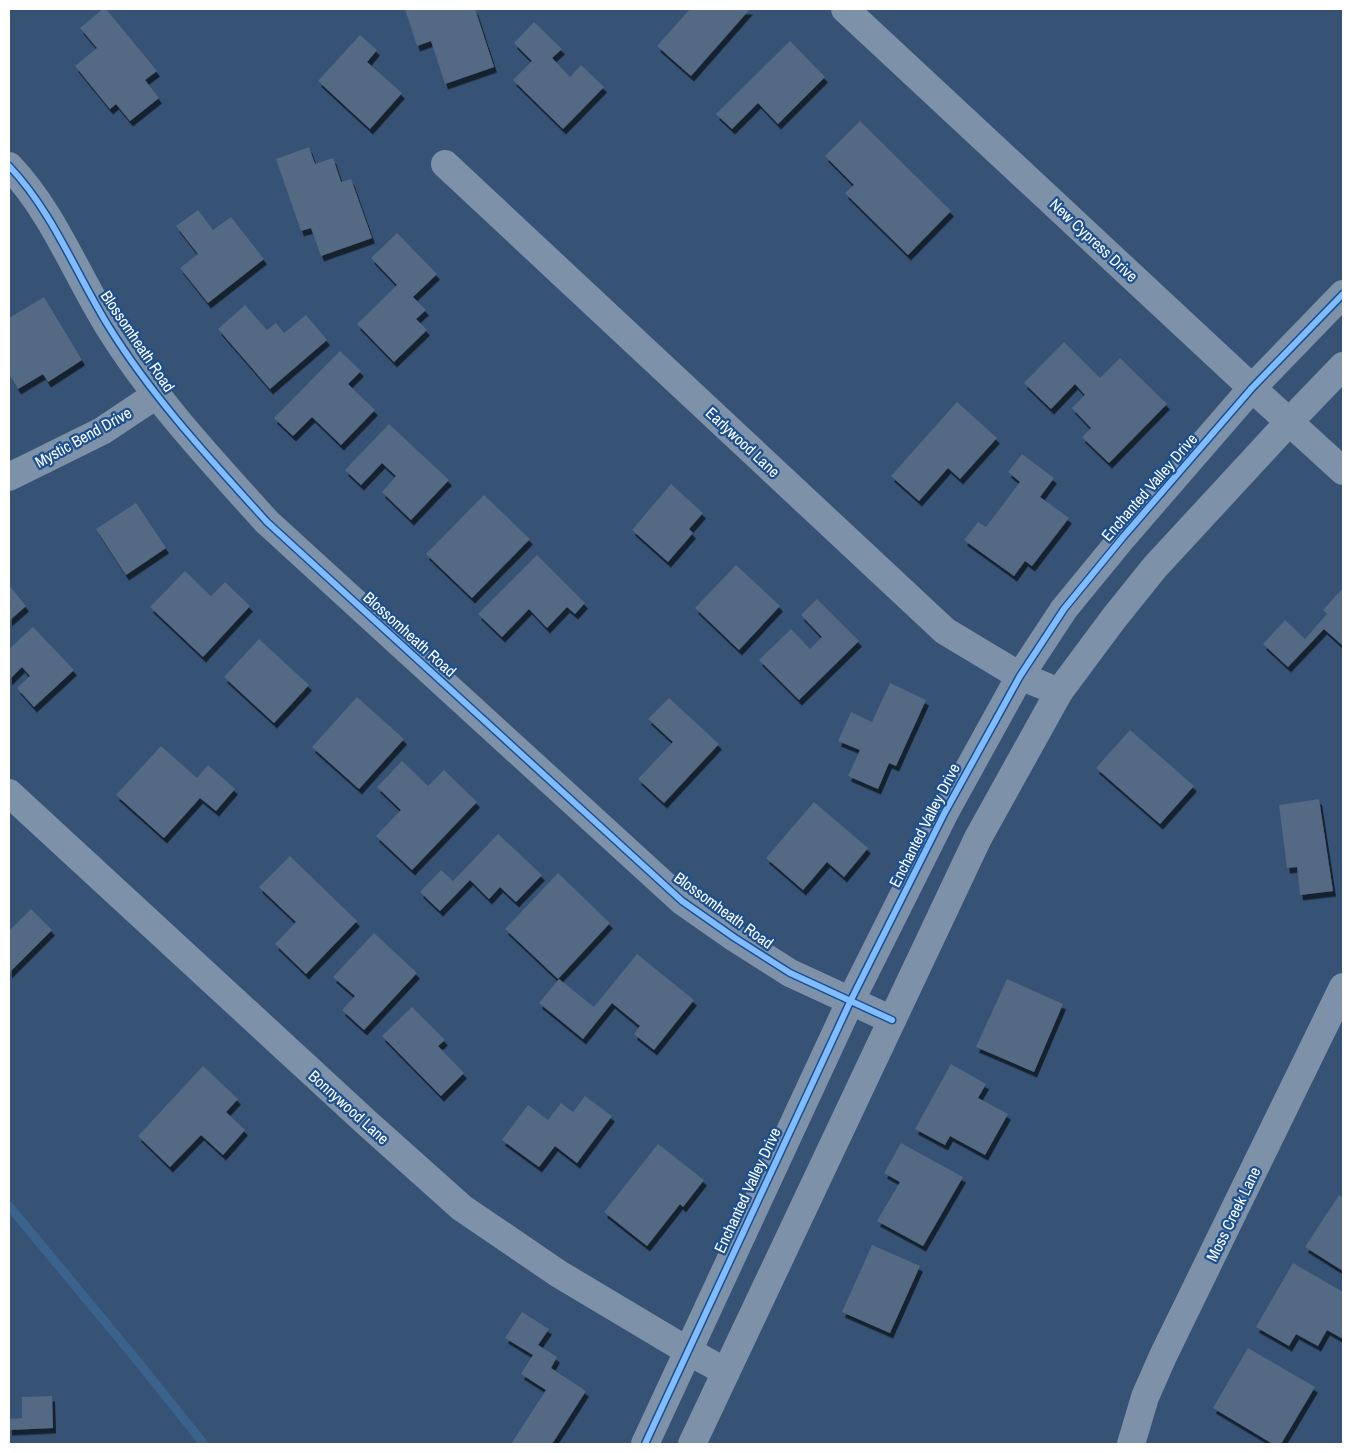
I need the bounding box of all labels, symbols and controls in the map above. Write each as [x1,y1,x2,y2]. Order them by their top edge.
street label: New Cypress Drive [1045,193,1143,287]
street label: Blossomheath Road [96,286,180,396]
street label: Mystic Bend Drive [31,401,135,473]
street label: Earlywood Lane [701,402,785,482]
street label: Enchanted Valley Drive [1096,428,1202,546]
street label: Blossomheath Road [359,586,461,682]
street label: Enchanted Valley Drive [883,759,965,891]
street label: Blossomheath Road [670,866,778,954]
street label: Bonnywood Lane [304,1065,394,1149]
street label: Enchanted Valley Drive [708,1124,786,1256]
street label: Moss Creek Lane [1201,1163,1265,1265]

